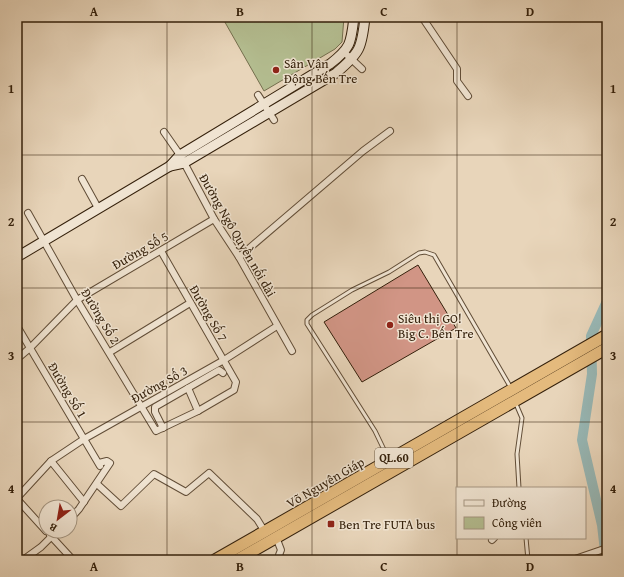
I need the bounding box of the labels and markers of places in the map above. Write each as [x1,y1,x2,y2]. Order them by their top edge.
place label: Sân Vận Động Bến Tre [284,54,357,88]
marker: Sân Vận Động Bến Tre [271,65,281,75]
place label: Siêu thị GO! Big C. Bến Tre [398,309,474,343]
marker: Siêu thị GO! Big C. Bến Tre [385,320,395,330]
place label: Ben Tre FUTA bus [339,515,435,534]
marker: Ben Tre FUTA bus [326,519,336,529]

